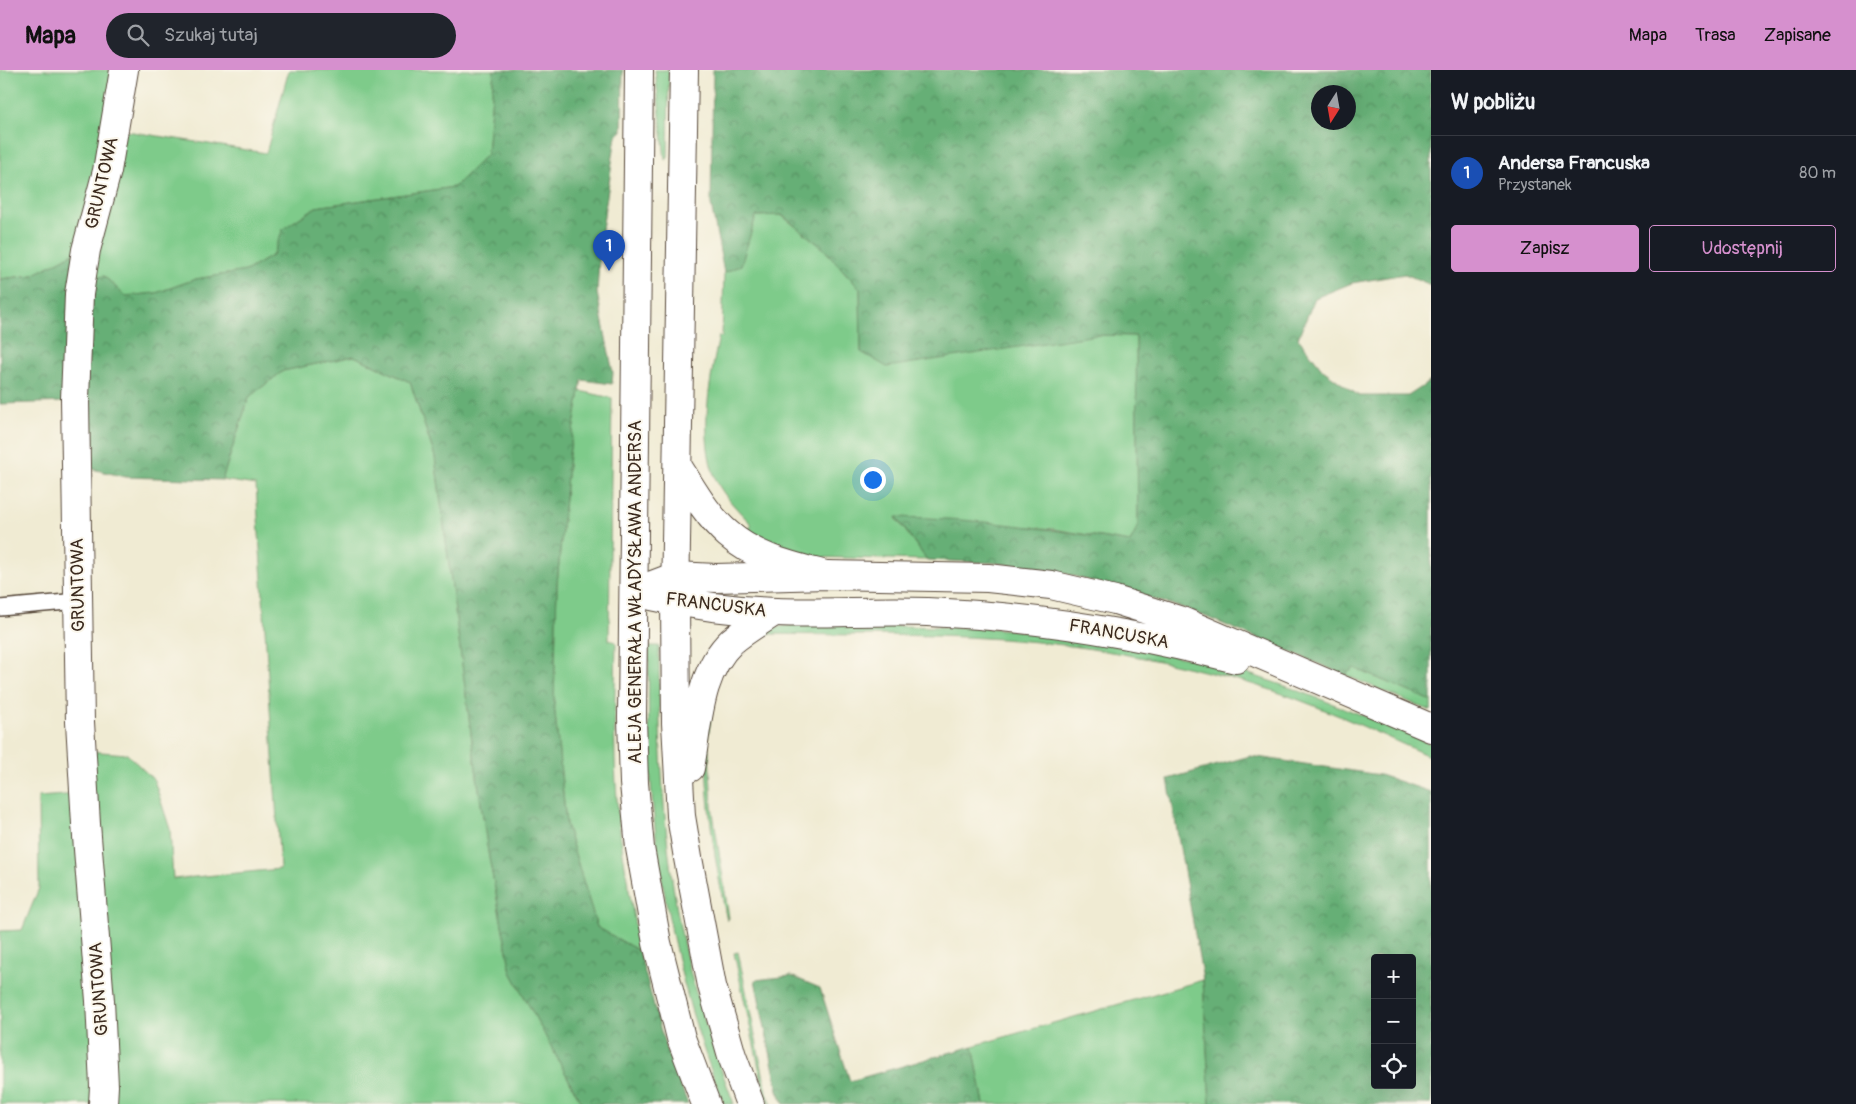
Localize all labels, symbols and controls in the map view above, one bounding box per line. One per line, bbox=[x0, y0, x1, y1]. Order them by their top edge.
search box bbox=[106, 13, 456, 58]
text: Mapa bbox=[25, 21, 76, 50]
icon: search bbox=[124, 21, 152, 49]
text: Szukaj tutaj bbox=[164, 23, 258, 47]
text: Mapa bbox=[1629, 24, 1667, 47]
text: Trasa bbox=[1695, 24, 1736, 47]
text: Zapisane bbox=[1764, 24, 1831, 47]
north arrow bbox=[1311, 85, 1356, 130]
text: W pobliżu bbox=[1451, 89, 1535, 116]
street label: GRUNTOWA bbox=[80, 134, 124, 231]
text: Andersa Francuska bbox=[1498, 151, 1650, 175]
text: 1 bbox=[1464, 163, 1470, 183]
text: 80 m bbox=[1799, 163, 1836, 183]
text: Przystanek bbox=[1498, 175, 1572, 195]
button: Zapisz bbox=[1451, 225, 1639, 272]
button: Udostępnij bbox=[1649, 225, 1836, 272]
pin: 1 bbox=[593, 230, 625, 271]
street label: ALEJA GENERAŁA WŁADYSŁAWA ANDERSA bbox=[624, 420, 647, 764]
your location bbox=[860, 467, 886, 493]
street label: GRUNTOWA bbox=[66, 538, 90, 632]
street label: FRANCUSKA bbox=[664, 587, 768, 623]
street label: FRANCUSKA bbox=[1067, 614, 1171, 654]
street label: GRUNTOWA bbox=[84, 941, 114, 1037]
map controls bbox=[1371, 954, 1416, 1089]
button: + bbox=[1371, 954, 1416, 999]
button: − bbox=[1371, 999, 1416, 1044]
button: locate bbox=[1371, 1044, 1416, 1089]

